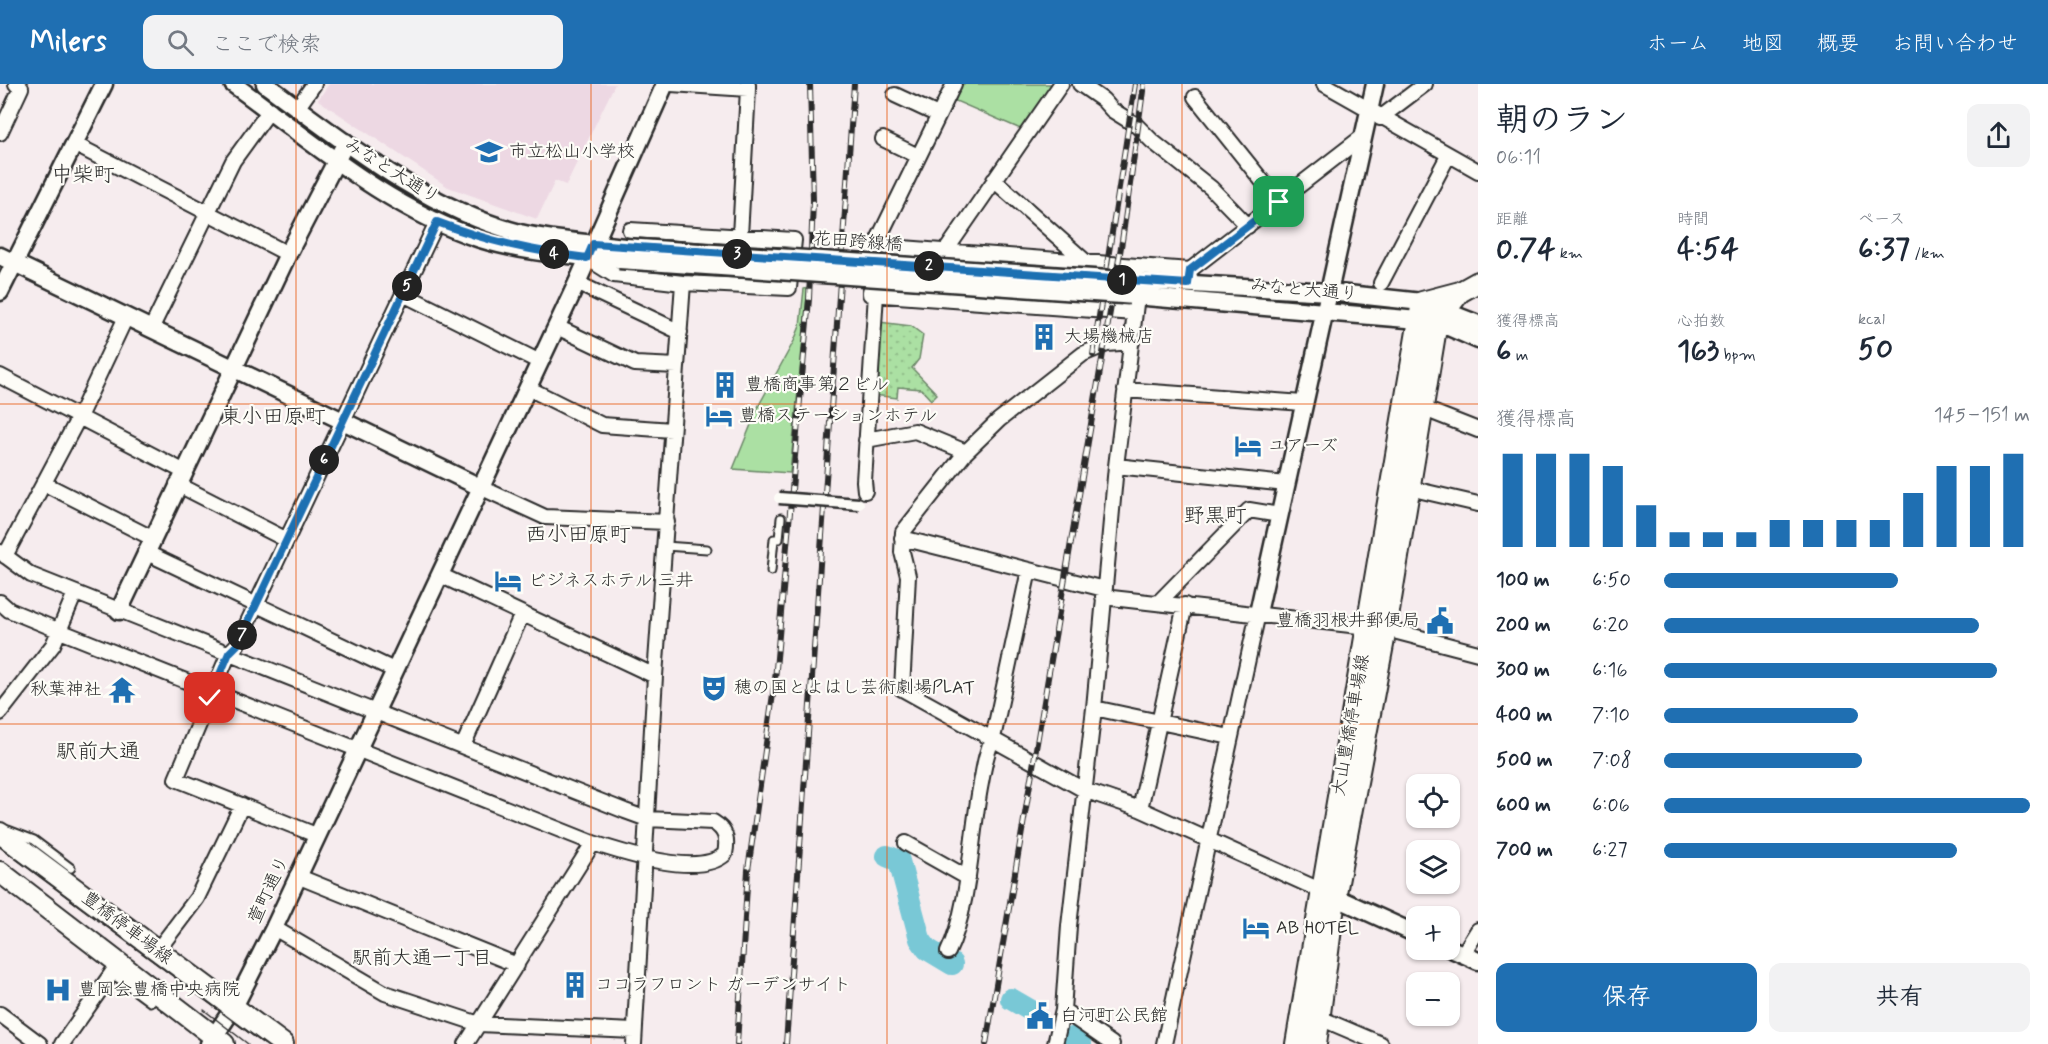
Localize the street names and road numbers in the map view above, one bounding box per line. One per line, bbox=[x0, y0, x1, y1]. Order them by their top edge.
street label: みなと大通り bbox=[340, 132, 444, 210]
street label: 花田跨線橋 bbox=[812, 227, 904, 257]
street label: みなと大通り bbox=[1249, 273, 1359, 307]
street label: 大山豊橋停車場線 bbox=[1327, 652, 1375, 798]
street label: 萱町通り bbox=[243, 852, 295, 928]
street label: 豊橋停車場線 bbox=[77, 886, 177, 970]

